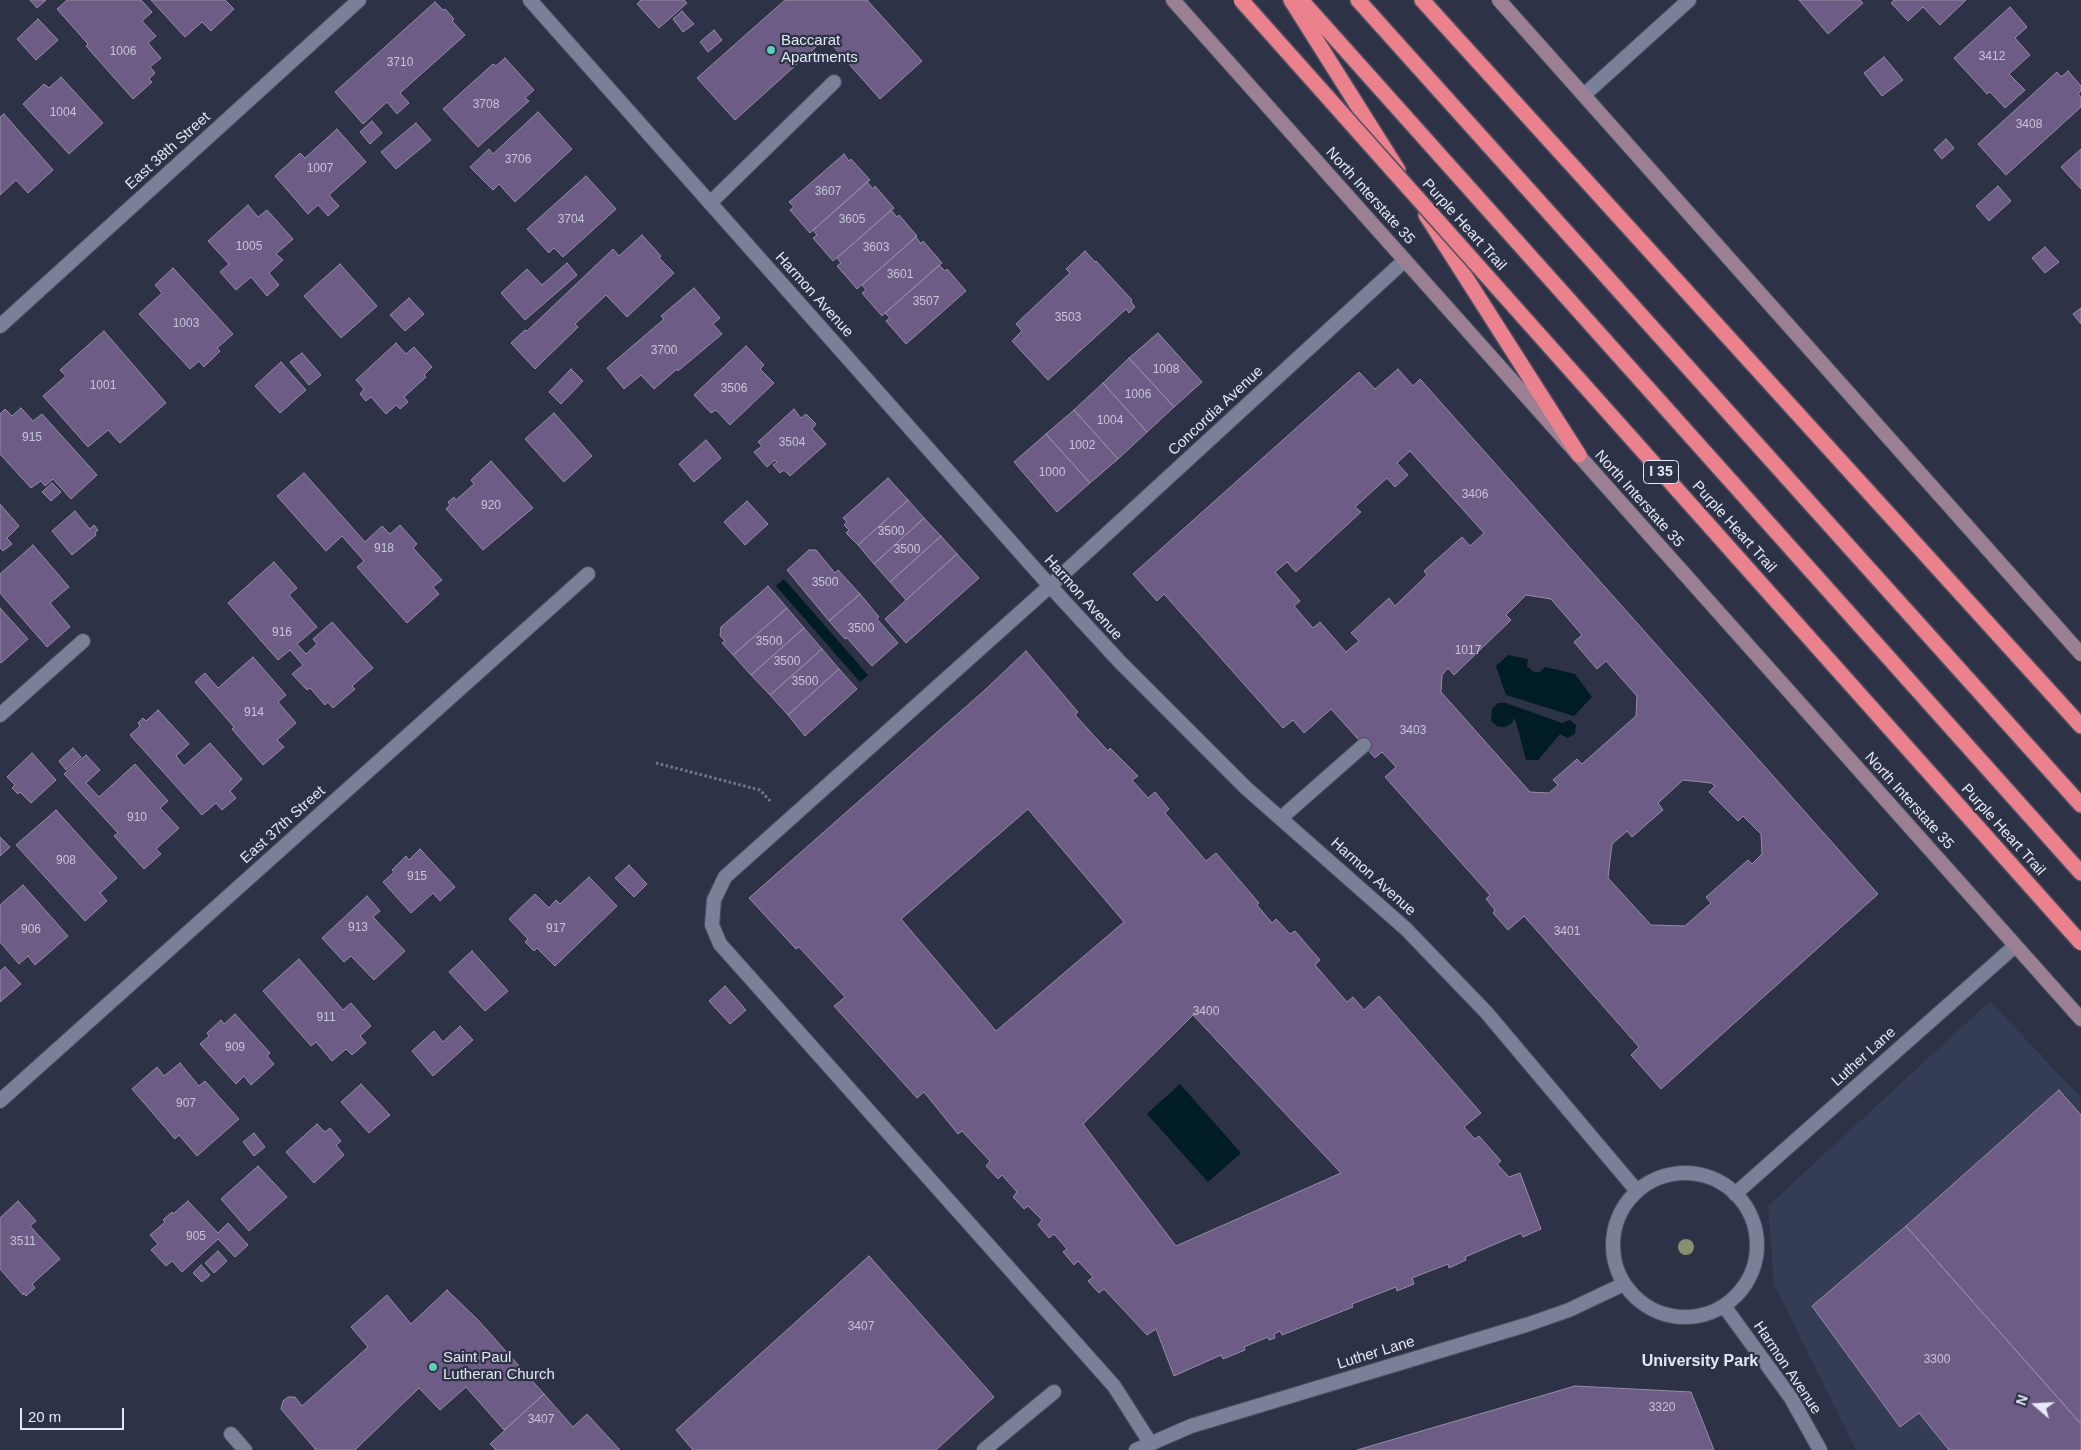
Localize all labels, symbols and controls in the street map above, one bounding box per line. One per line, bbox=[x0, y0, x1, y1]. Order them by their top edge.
place label: Baccarat Apartments bbox=[781, 32, 858, 67]
marker: Baccarat Apartments bbox=[765, 44, 777, 56]
house number: 1006 bbox=[110, 45, 136, 59]
house number: 3412 bbox=[1979, 50, 2005, 64]
house number: 3710 bbox=[387, 56, 413, 70]
house number: 3708 bbox=[473, 98, 499, 112]
house number: 1004 bbox=[50, 106, 76, 120]
street label: East 38th Street bbox=[122, 108, 214, 194]
house number: 3408 bbox=[2016, 118, 2042, 132]
street label: North Interstate 35 bbox=[1322, 144, 1418, 248]
house number: 3706 bbox=[505, 153, 531, 167]
house number: 1007 bbox=[307, 162, 333, 176]
street label: Purple Heart Trail bbox=[1418, 176, 1510, 274]
house number: 3607 bbox=[815, 185, 841, 199]
house number: 3704 bbox=[558, 213, 584, 227]
house number: 3605 bbox=[839, 213, 865, 227]
house number: 1005 bbox=[236, 240, 262, 254]
house number: 3603 bbox=[863, 241, 889, 255]
street label: Harmon Avenue bbox=[771, 249, 857, 341]
house number: 3601 bbox=[887, 268, 913, 282]
house number: 3507 bbox=[913, 295, 939, 309]
house number: 3503 bbox=[1055, 311, 1081, 325]
house number: 1003 bbox=[173, 317, 199, 331]
house number: 3700 bbox=[651, 344, 677, 358]
street label: Concordia Avenue bbox=[1165, 362, 1267, 460]
house number: 1008 bbox=[1153, 363, 1179, 377]
house number: 1001 bbox=[90, 379, 116, 393]
house number: 3506 bbox=[721, 382, 747, 396]
house number: 1006 bbox=[1125, 388, 1151, 402]
house number: 1004 bbox=[1097, 414, 1123, 428]
house number: 915 bbox=[22, 431, 42, 445]
house number: 3504 bbox=[779, 436, 805, 450]
house number: 1002 bbox=[1069, 439, 1095, 453]
street label: North Interstate 35 bbox=[1591, 447, 1687, 551]
road number: I 35 bbox=[1644, 461, 1678, 484]
house number: 1000 bbox=[1039, 466, 1065, 480]
street label: Purple Heart Trail bbox=[1688, 478, 1780, 576]
house number: 3406 bbox=[1462, 488, 1488, 502]
house number: 920 bbox=[481, 499, 501, 513]
house number: 3500 bbox=[878, 525, 904, 539]
house number: 918 bbox=[374, 542, 394, 556]
house number: 3500 bbox=[894, 543, 920, 557]
street label: Harmon Avenue bbox=[1040, 552, 1126, 644]
house number: 3500 bbox=[812, 576, 838, 590]
house number: 3500 bbox=[848, 622, 874, 636]
house number: 916 bbox=[272, 626, 292, 640]
house number: 3500 bbox=[756, 635, 782, 649]
house number: 1017 bbox=[1455, 644, 1481, 658]
house number: 3500 bbox=[774, 655, 800, 669]
house number: 3500 bbox=[792, 675, 818, 689]
house number: 914 bbox=[244, 706, 264, 720]
house number: 3403 bbox=[1400, 724, 1426, 738]
street label: North Interstate 35 bbox=[1861, 749, 1957, 853]
street label: Purple Heart Trail bbox=[1957, 781, 2049, 879]
street label: East 37th Street bbox=[237, 782, 329, 868]
house number: 910 bbox=[127, 811, 147, 825]
street label: Harmon Avenue bbox=[1327, 834, 1419, 920]
house number: 908 bbox=[56, 854, 76, 868]
house number: 915 bbox=[407, 870, 427, 884]
house number: 913 bbox=[348, 921, 368, 935]
house number: 917 bbox=[546, 922, 566, 936]
house number: 906 bbox=[21, 923, 41, 937]
house number: 3401 bbox=[1554, 925, 1580, 939]
house number: 3400 bbox=[1193, 1005, 1219, 1019]
house number: 911 bbox=[316, 1011, 336, 1025]
street label: Luther Lane bbox=[1828, 1024, 1900, 1090]
house number: 909 bbox=[225, 1041, 245, 1055]
house number: 907 bbox=[176, 1097, 196, 1111]
house number: 905 bbox=[186, 1230, 206, 1244]
house number: 3511 bbox=[10, 1235, 36, 1249]
street label: Harmon Avenue bbox=[1749, 1318, 1825, 1418]
house number: 3407 bbox=[848, 1320, 874, 1334]
street label: Luther Lane bbox=[1335, 1333, 1417, 1373]
place label: Saint Paul Lutheran Church bbox=[443, 1349, 555, 1384]
district label: University Park bbox=[1642, 1352, 1758, 1372]
house number: 3300 bbox=[1924, 1353, 1950, 1367]
marker: Saint Paul Lutheran Church bbox=[427, 1361, 439, 1373]
north arrow bbox=[2011, 1380, 2061, 1430]
text: N bbox=[2013, 1393, 2031, 1408]
scale bar bbox=[22, 1398, 126, 1430]
house number: 3320 bbox=[1649, 1401, 1675, 1415]
text: 20 m bbox=[28, 1408, 61, 1425]
house number: 3407 bbox=[528, 1413, 554, 1427]

